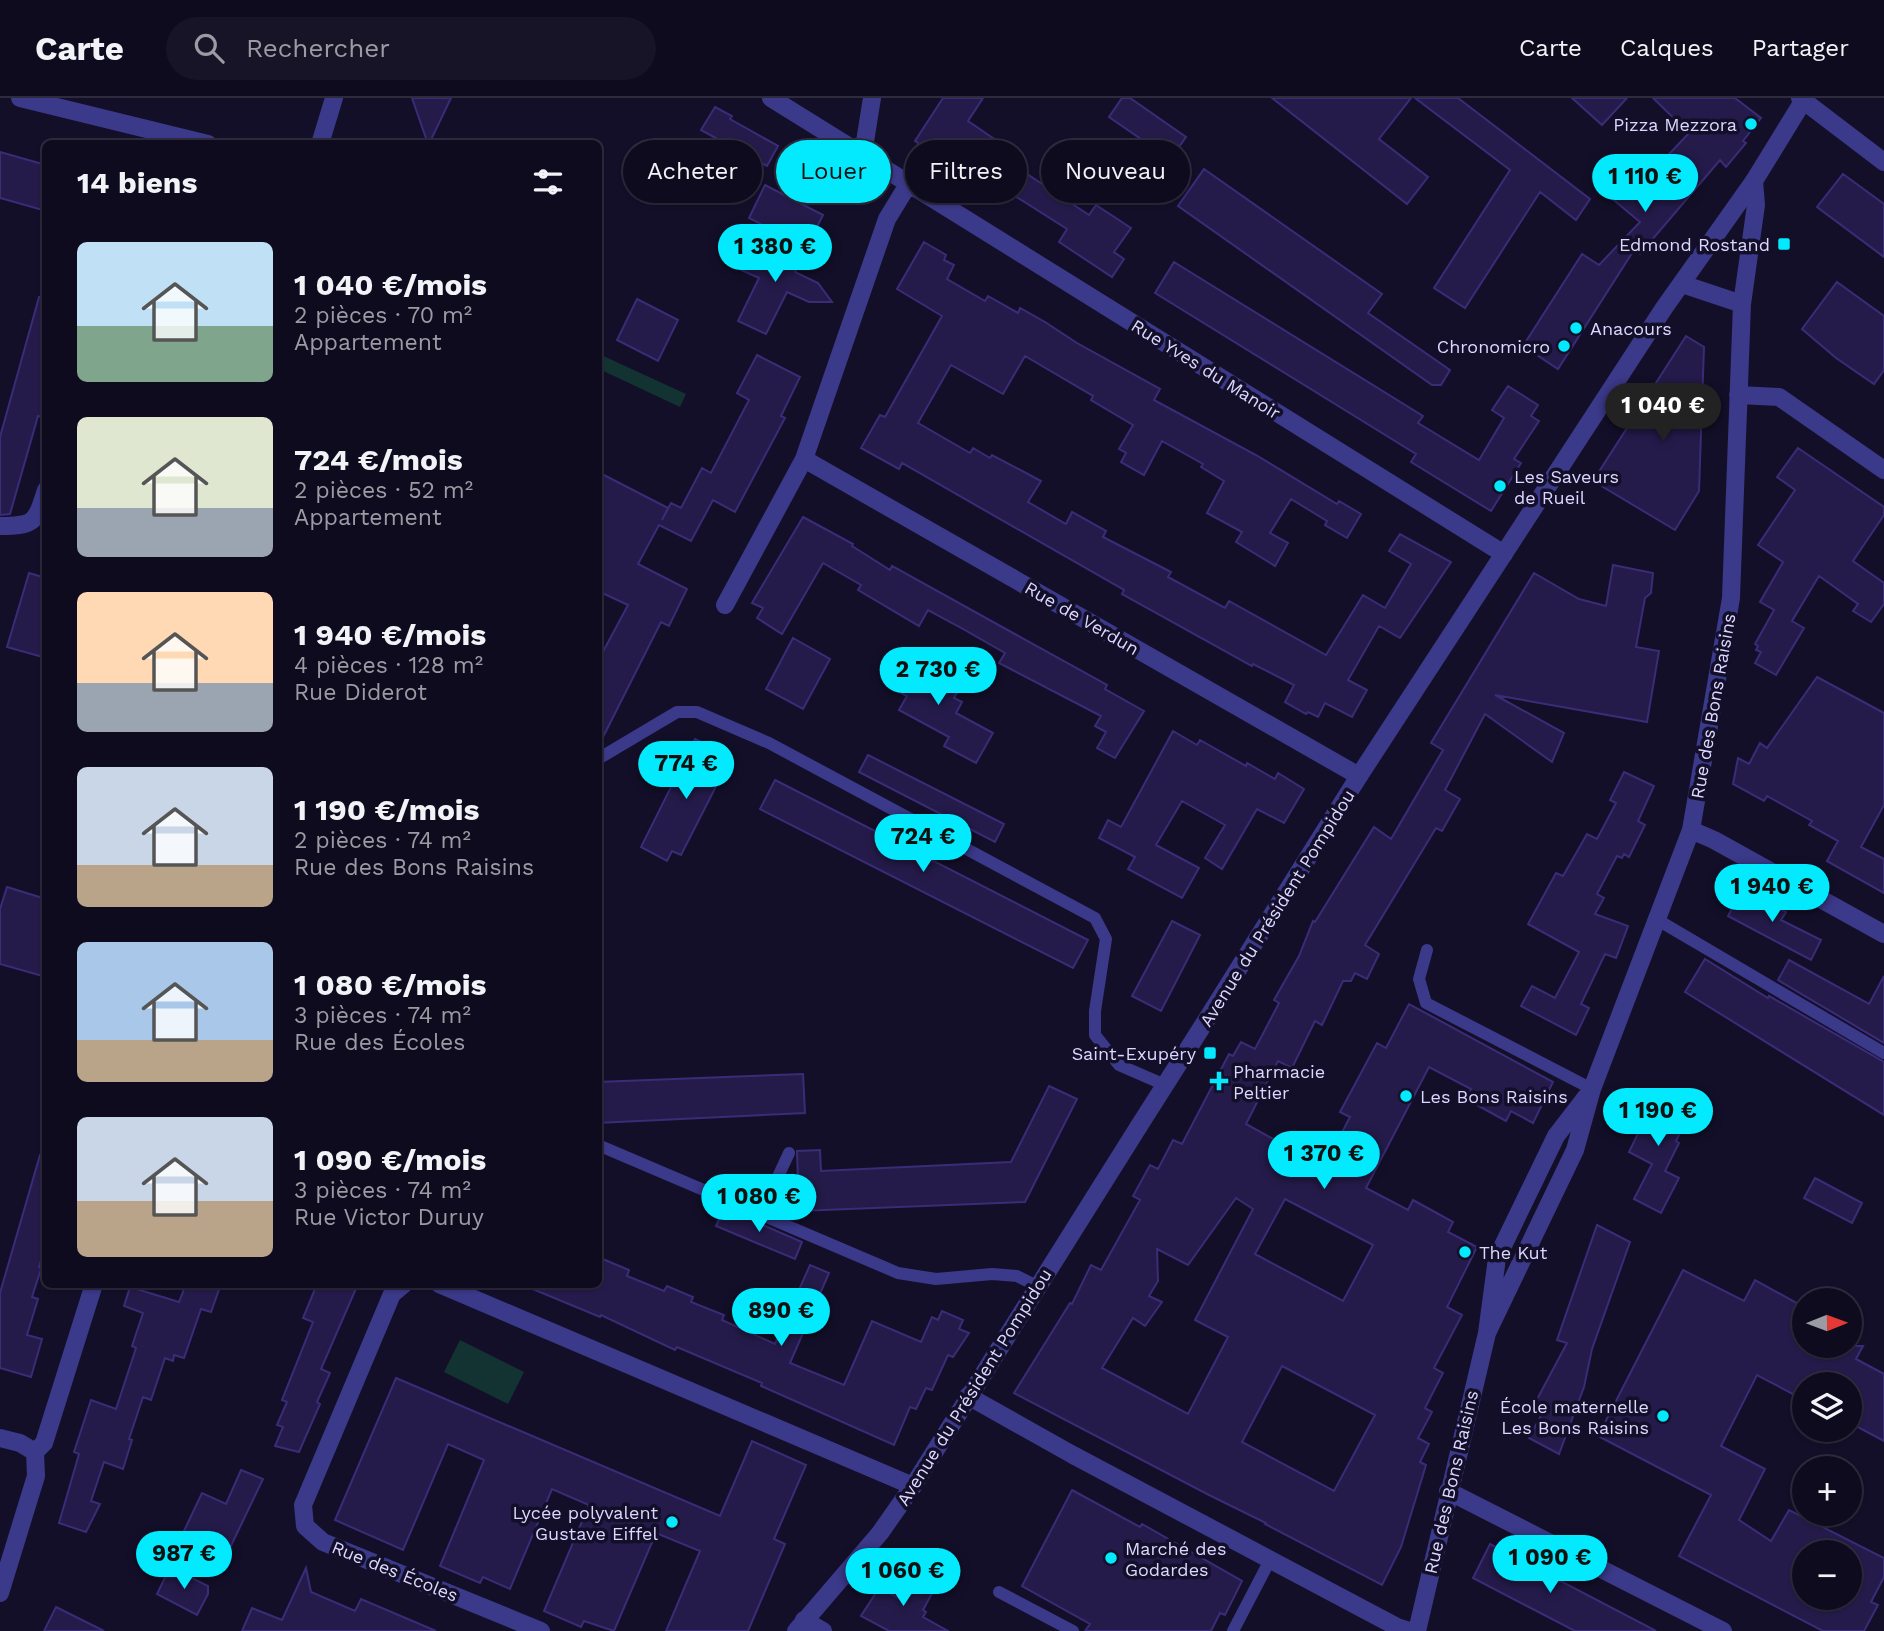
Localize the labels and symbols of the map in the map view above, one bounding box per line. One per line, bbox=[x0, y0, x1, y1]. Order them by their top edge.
place label: Pizza Mezzora bbox=[1613, 114, 1737, 135]
marker: Pizza Mezzora bbox=[1743, 116, 1759, 132]
pin: 1 110 € bbox=[1580, 155, 1710, 214]
pin: 1 380 € bbox=[710, 225, 840, 284]
place label: Edmond Rostand bbox=[1619, 234, 1770, 255]
marker: Edmond Rostand bbox=[1776, 236, 1792, 252]
street label: Rue Yves du Manoir bbox=[1128, 315, 1284, 423]
place label: Anacours bbox=[1590, 318, 1672, 339]
marker: Anacours bbox=[1568, 320, 1584, 336]
place label: Chronomicro bbox=[1437, 336, 1550, 357]
marker: Chronomicro bbox=[1556, 338, 1572, 354]
pin: 1 040 € bbox=[1598, 384, 1728, 443]
place label: Les Saveurs de Rueil bbox=[1514, 466, 1619, 508]
marker: Les Saveurs de Rueil bbox=[1492, 478, 1508, 494]
street label: Rue de Verdun bbox=[1021, 577, 1143, 659]
street label: Rue des Bons Raisins bbox=[1686, 612, 1740, 800]
pin: 2 730 € bbox=[873, 648, 1003, 707]
pin: 774 € bbox=[637, 742, 735, 801]
street label: Avenue du Président Pompidou bbox=[1195, 786, 1359, 1030]
pin: 724 € bbox=[874, 814, 972, 874]
pin: 1 940 € bbox=[1707, 864, 1837, 924]
place label: Saint-Exupéry bbox=[1072, 1043, 1197, 1064]
marker: Saint-Exupéry bbox=[1202, 1045, 1218, 1061]
place label: Pharmacie Peltier bbox=[1233, 1061, 1325, 1103]
marker: Pharmacie Peltier bbox=[1211, 1073, 1227, 1089]
place label: Les Bons Raisins bbox=[1420, 1086, 1568, 1107]
marker: Les Bons Raisins bbox=[1398, 1088, 1414, 1104]
pin: 1 190 € bbox=[1593, 1088, 1723, 1148]
pin: 1 370 € bbox=[1259, 1132, 1389, 1191]
pin: 1 080 € bbox=[694, 1174, 824, 1234]
place label: The Kut bbox=[1479, 1242, 1548, 1263]
marker: The Kut bbox=[1457, 1244, 1473, 1260]
street label: Avenue du Président Pompidou bbox=[892, 1265, 1056, 1509]
pin: 890 € bbox=[732, 1288, 830, 1348]
north arrow bbox=[1792, 1288, 1862, 1358]
street label: Rue des Bons Raisins bbox=[1420, 1388, 1482, 1576]
place label: École maternelle Les Bons Raisins bbox=[1500, 1396, 1649, 1438]
marker: École maternelle Les Bons Raisins bbox=[1655, 1408, 1671, 1424]
place label: Lycée polyvalent Gustave Eiffel bbox=[512, 1502, 658, 1544]
marker: Lycée polyvalent Gustave Eiffel bbox=[664, 1514, 680, 1530]
pin: 987 € bbox=[135, 1532, 233, 1591]
street label: Rue des Écoles bbox=[329, 1536, 461, 1606]
pin: 1 090 € bbox=[1485, 1536, 1615, 1595]
place label: Marché des Godardes bbox=[1125, 1538, 1226, 1580]
pin: 1 060 € bbox=[838, 1548, 968, 1608]
marker: Marché des Godardes bbox=[1103, 1550, 1119, 1566]

